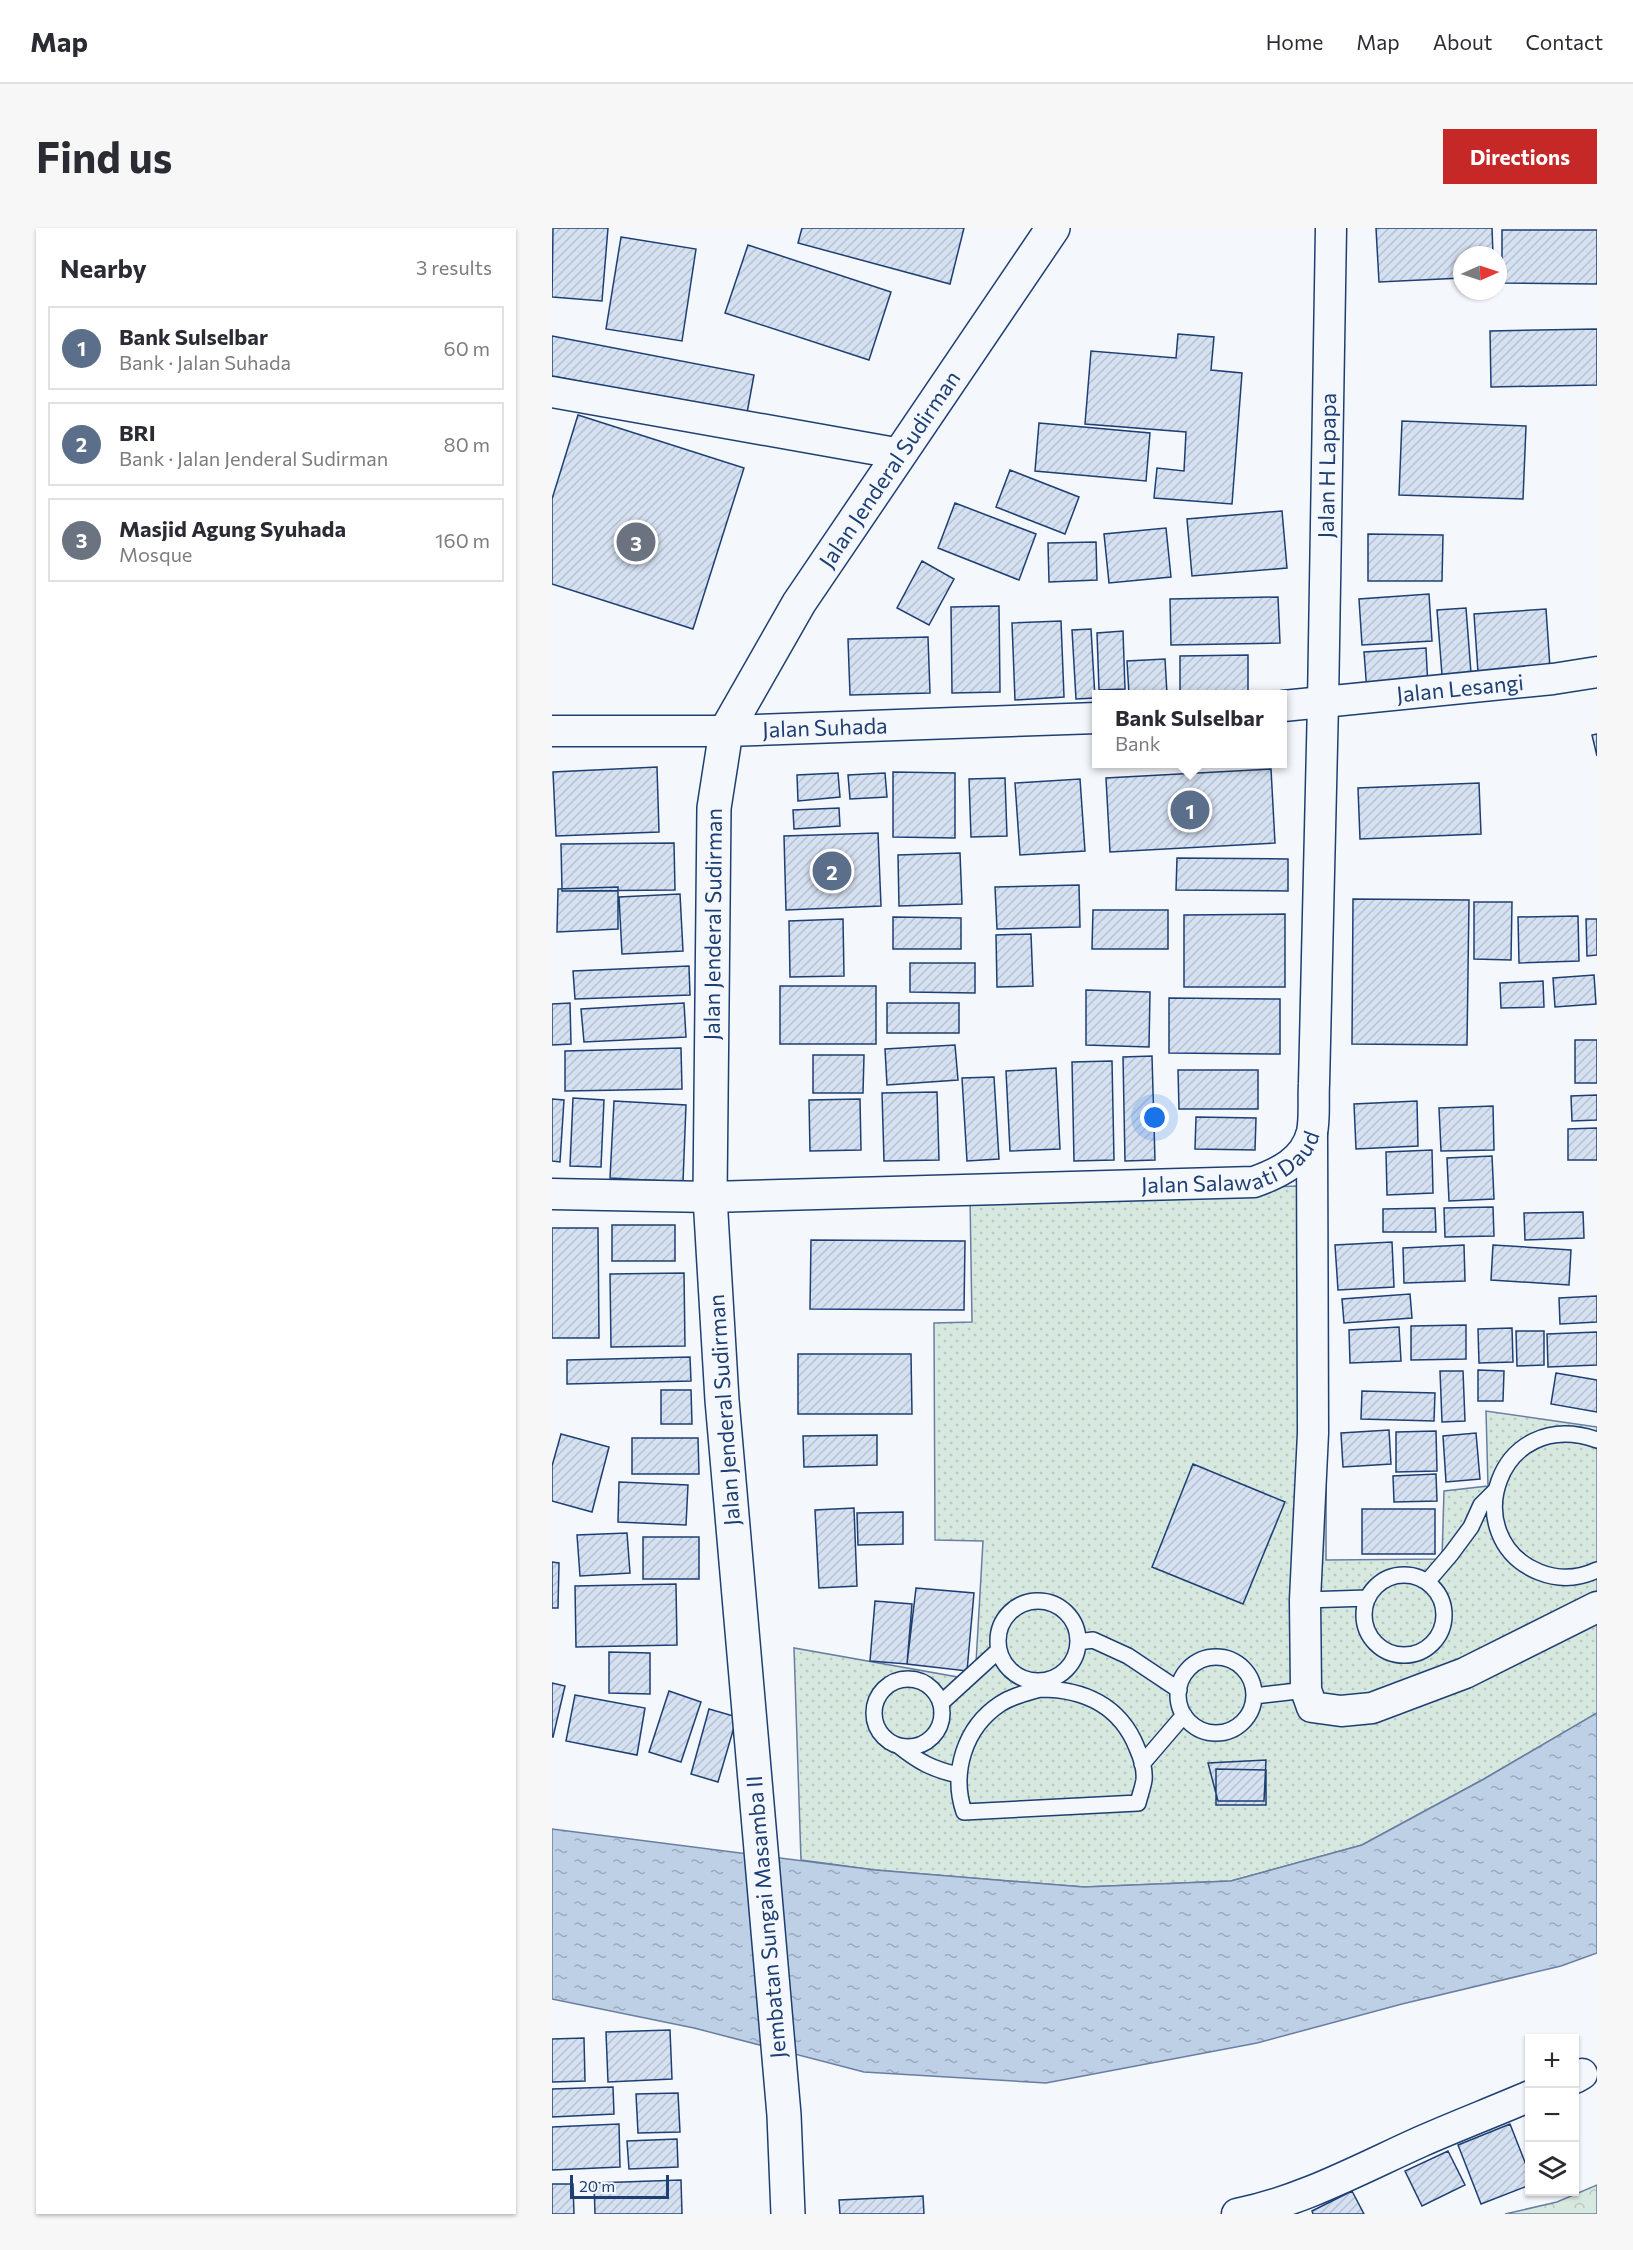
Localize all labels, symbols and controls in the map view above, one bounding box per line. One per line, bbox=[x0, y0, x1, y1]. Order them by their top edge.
text: Map bbox=[30, 24, 88, 58]
text: Home bbox=[1266, 29, 1323, 54]
text: Map bbox=[1356, 29, 1400, 54]
text: About bbox=[1433, 29, 1492, 54]
text: Contact bbox=[1525, 29, 1603, 54]
button: Directions bbox=[1443, 129, 1597, 184]
text: Find us bbox=[36, 130, 172, 182]
north arrow bbox=[1453, 246, 1507, 300]
text: Nearby bbox=[60, 252, 147, 283]
text: 3 results bbox=[416, 255, 492, 279]
text: Bank Sulselbar bbox=[119, 323, 268, 350]
text: 1 bbox=[77, 336, 86, 360]
text: 60 m bbox=[444, 336, 490, 360]
text: Bank · Jalan Suhada bbox=[119, 350, 291, 374]
street label: Jalan Jenderal Sudirman bbox=[813, 365, 966, 573]
street label: Jalan H Lapapa bbox=[1312, 392, 1341, 539]
text: BRI bbox=[119, 419, 156, 446]
text: 2 bbox=[76, 432, 87, 456]
text: 80 m bbox=[444, 432, 490, 456]
text: Bank · Jalan Jenderal Sudirman bbox=[119, 446, 388, 470]
text: Masjid Agung Syuhada bbox=[119, 515, 346, 542]
pin: 3 bbox=[616, 520, 656, 564]
text: 3 bbox=[76, 528, 87, 552]
text: 160 m bbox=[435, 528, 490, 552]
text: Mosque bbox=[119, 542, 192, 566]
street label: Jalan Lesangi bbox=[1395, 668, 1525, 708]
popup bbox=[1092, 690, 1287, 768]
text: Bank Sulselbar bbox=[1115, 704, 1264, 731]
street label: Jalan Suhada bbox=[762, 711, 888, 743]
text: Bank bbox=[1115, 731, 1161, 755]
pin: 1 bbox=[1170, 788, 1210, 832]
street label: Jalan Jenderal Sudirman bbox=[698, 808, 727, 1040]
pin: 2 bbox=[812, 848, 852, 894]
your location bbox=[1140, 1103, 1169, 1132]
street label: Jalan Salawati Daud bbox=[1141, 1127, 1325, 1198]
street label: Jalan Jenderal Sudirman bbox=[702, 1293, 745, 1527]
street label: Jembatan Sungai Masamba II bbox=[740, 1774, 791, 2060]
map controls bbox=[1525, 2034, 1579, 2196]
button: + bbox=[1525, 2034, 1579, 2088]
button: − bbox=[1525, 2088, 1579, 2142]
button: layers bbox=[1525, 2142, 1579, 2196]
scale bar bbox=[570, 2172, 669, 2200]
text: 20 m bbox=[579, 2176, 615, 2195]

